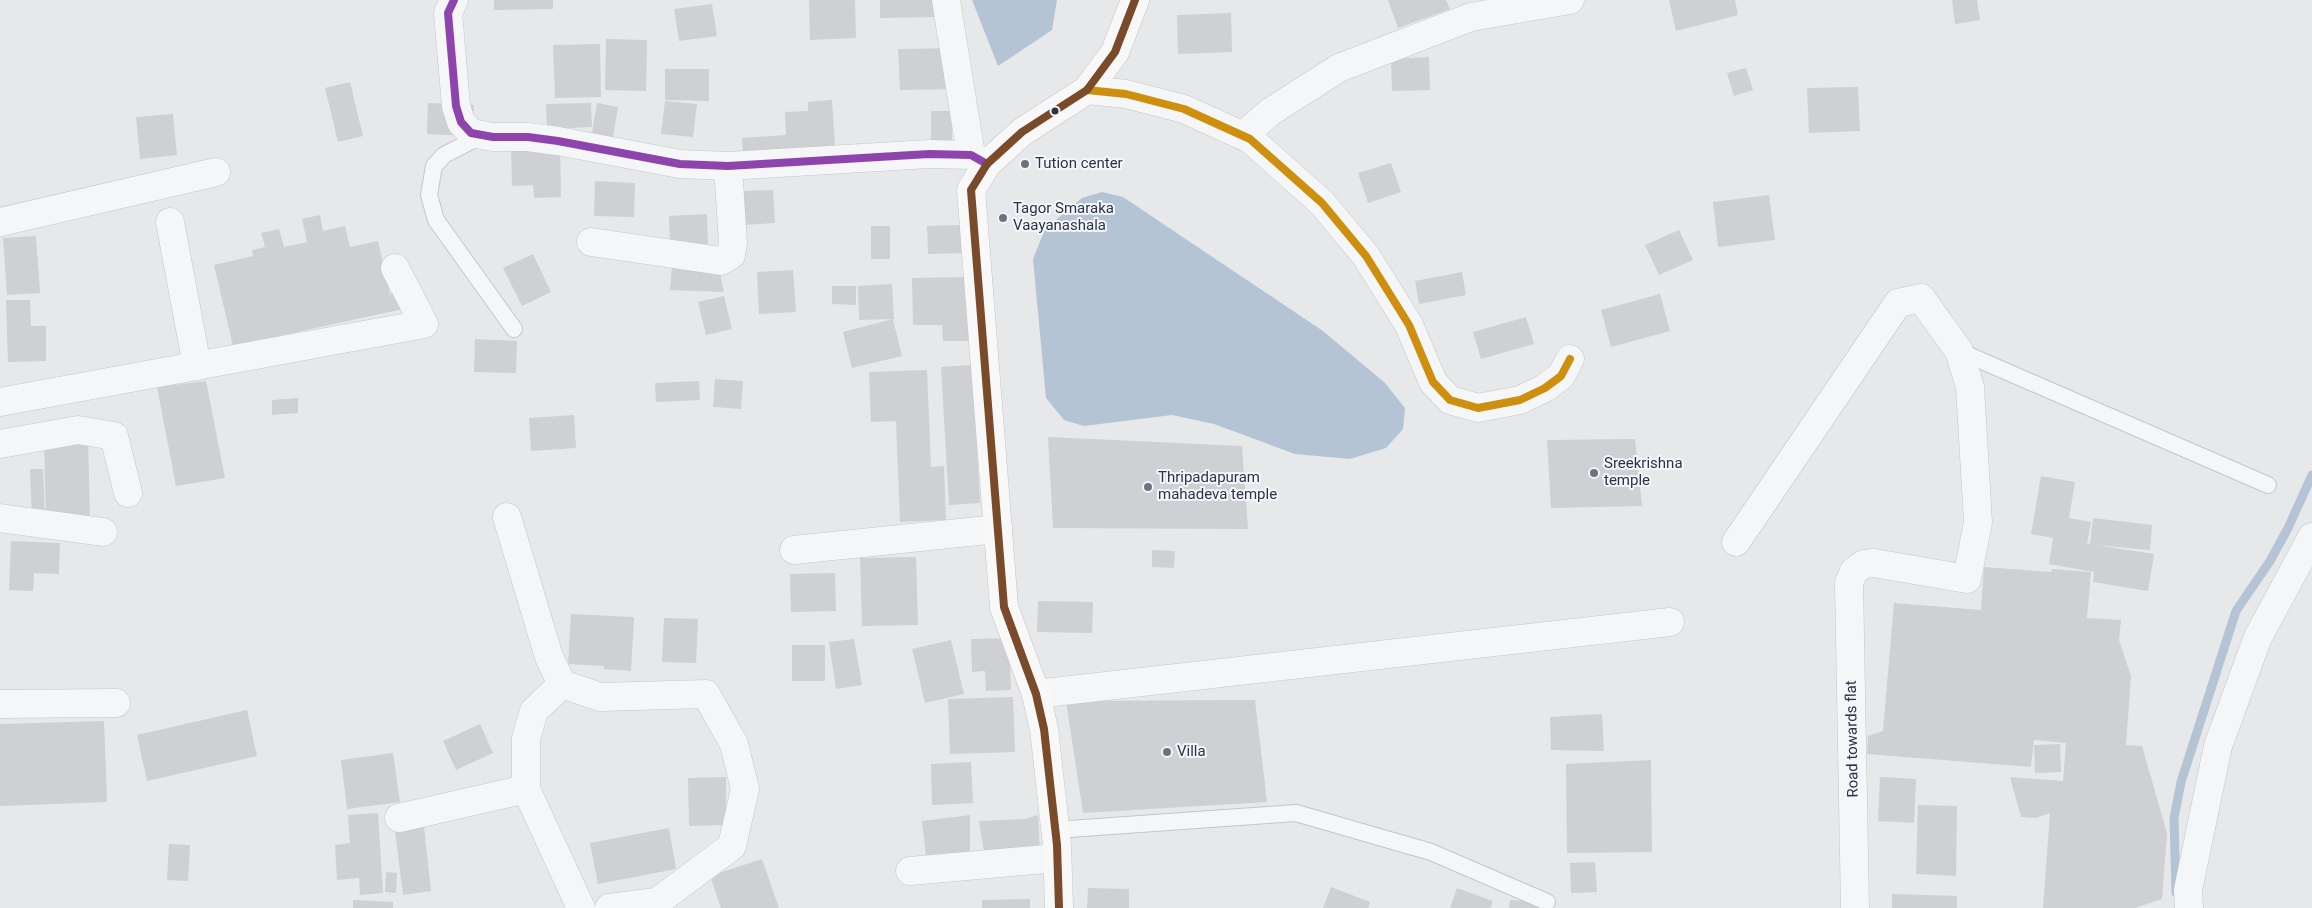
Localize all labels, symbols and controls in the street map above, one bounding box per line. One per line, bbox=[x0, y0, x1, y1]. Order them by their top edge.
unlabelled marker bbox=[1050, 106, 1060, 116]
place label: Tution center bbox=[1035, 155, 1123, 173]
marker: Tution center bbox=[1019, 158, 1031, 170]
place label: Tagor Smaraka Vaayanashala bbox=[1013, 200, 1114, 235]
marker: Tagor Smaraka Vaayanashala bbox=[997, 212, 1009, 224]
place label: Sreekrishna temple bbox=[1604, 455, 1683, 490]
marker: Sreekrishna temple bbox=[1588, 467, 1600, 479]
place label: Thripadapuram mahadeva temple bbox=[1158, 469, 1277, 504]
marker: Thripadapuram mahadeva temple bbox=[1142, 481, 1154, 493]
street label: Road towards flat bbox=[1843, 680, 1863, 798]
place label: Villa bbox=[1177, 743, 1206, 761]
marker: Villa bbox=[1161, 746, 1173, 758]

